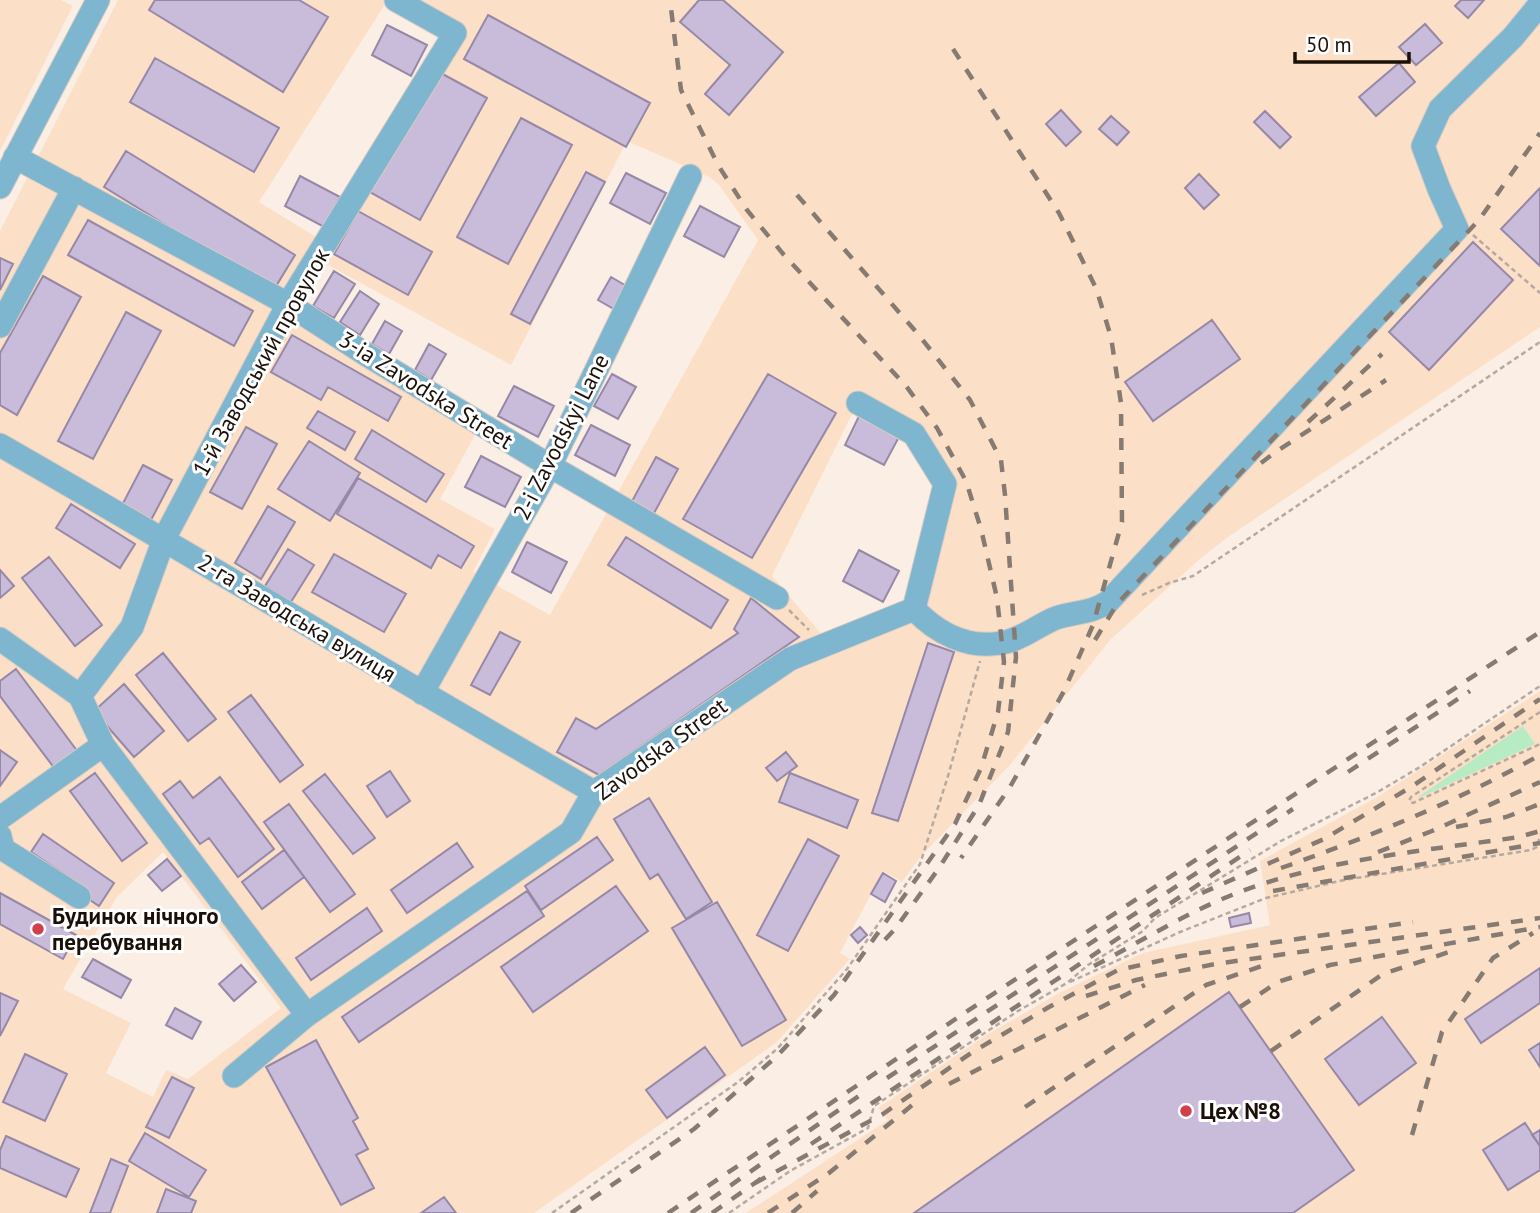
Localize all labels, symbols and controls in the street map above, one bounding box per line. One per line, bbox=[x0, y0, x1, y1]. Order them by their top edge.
scale bar bbox=[1295, 21, 1409, 65]
text: 50 m bbox=[1306, 31, 1352, 58]
street label: 1-й Заводський провулок bbox=[186, 243, 335, 481]
street label: 3-ia Zavodska Street bbox=[334, 324, 519, 455]
street label: 2-i Zavodskyi Lane bbox=[506, 349, 615, 525]
street label: 2-га Заводська вулиця bbox=[193, 547, 402, 688]
street label: Zavodska Street bbox=[589, 691, 732, 806]
place label: Будинок нічного перебування bbox=[52, 901, 219, 956]
marker: Будинок нічного перебування bbox=[30, 921, 46, 937]
place label: Цех №8 bbox=[1200, 1096, 1281, 1125]
marker: Цех №8 bbox=[1178, 1103, 1194, 1119]

